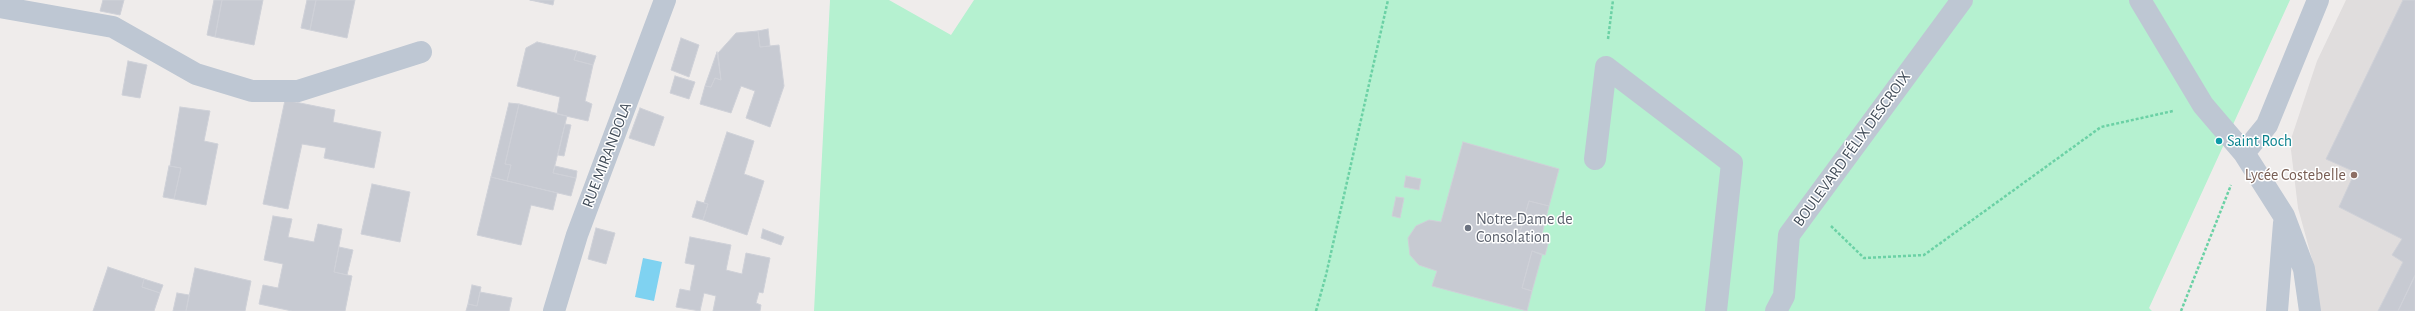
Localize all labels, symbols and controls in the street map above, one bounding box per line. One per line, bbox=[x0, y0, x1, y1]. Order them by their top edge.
street label: BOULEVARD FÉLIX DESCROIX bbox=[1789, 68, 1915, 230]
street label: RUE MIRANDOLA bbox=[578, 100, 636, 210]
place label: Saint Roch bbox=[2227, 131, 2292, 151]
marker: Saint Roch bbox=[2214, 136, 2224, 146]
place label: Lycée Costebelle bbox=[2245, 165, 2346, 185]
marker: Lycée Costebelle bbox=[2349, 170, 2359, 180]
place label: Notre-Dame de Consolation bbox=[1476, 209, 1573, 247]
marker: Notre-Dame de Consolation bbox=[1463, 223, 1473, 233]

